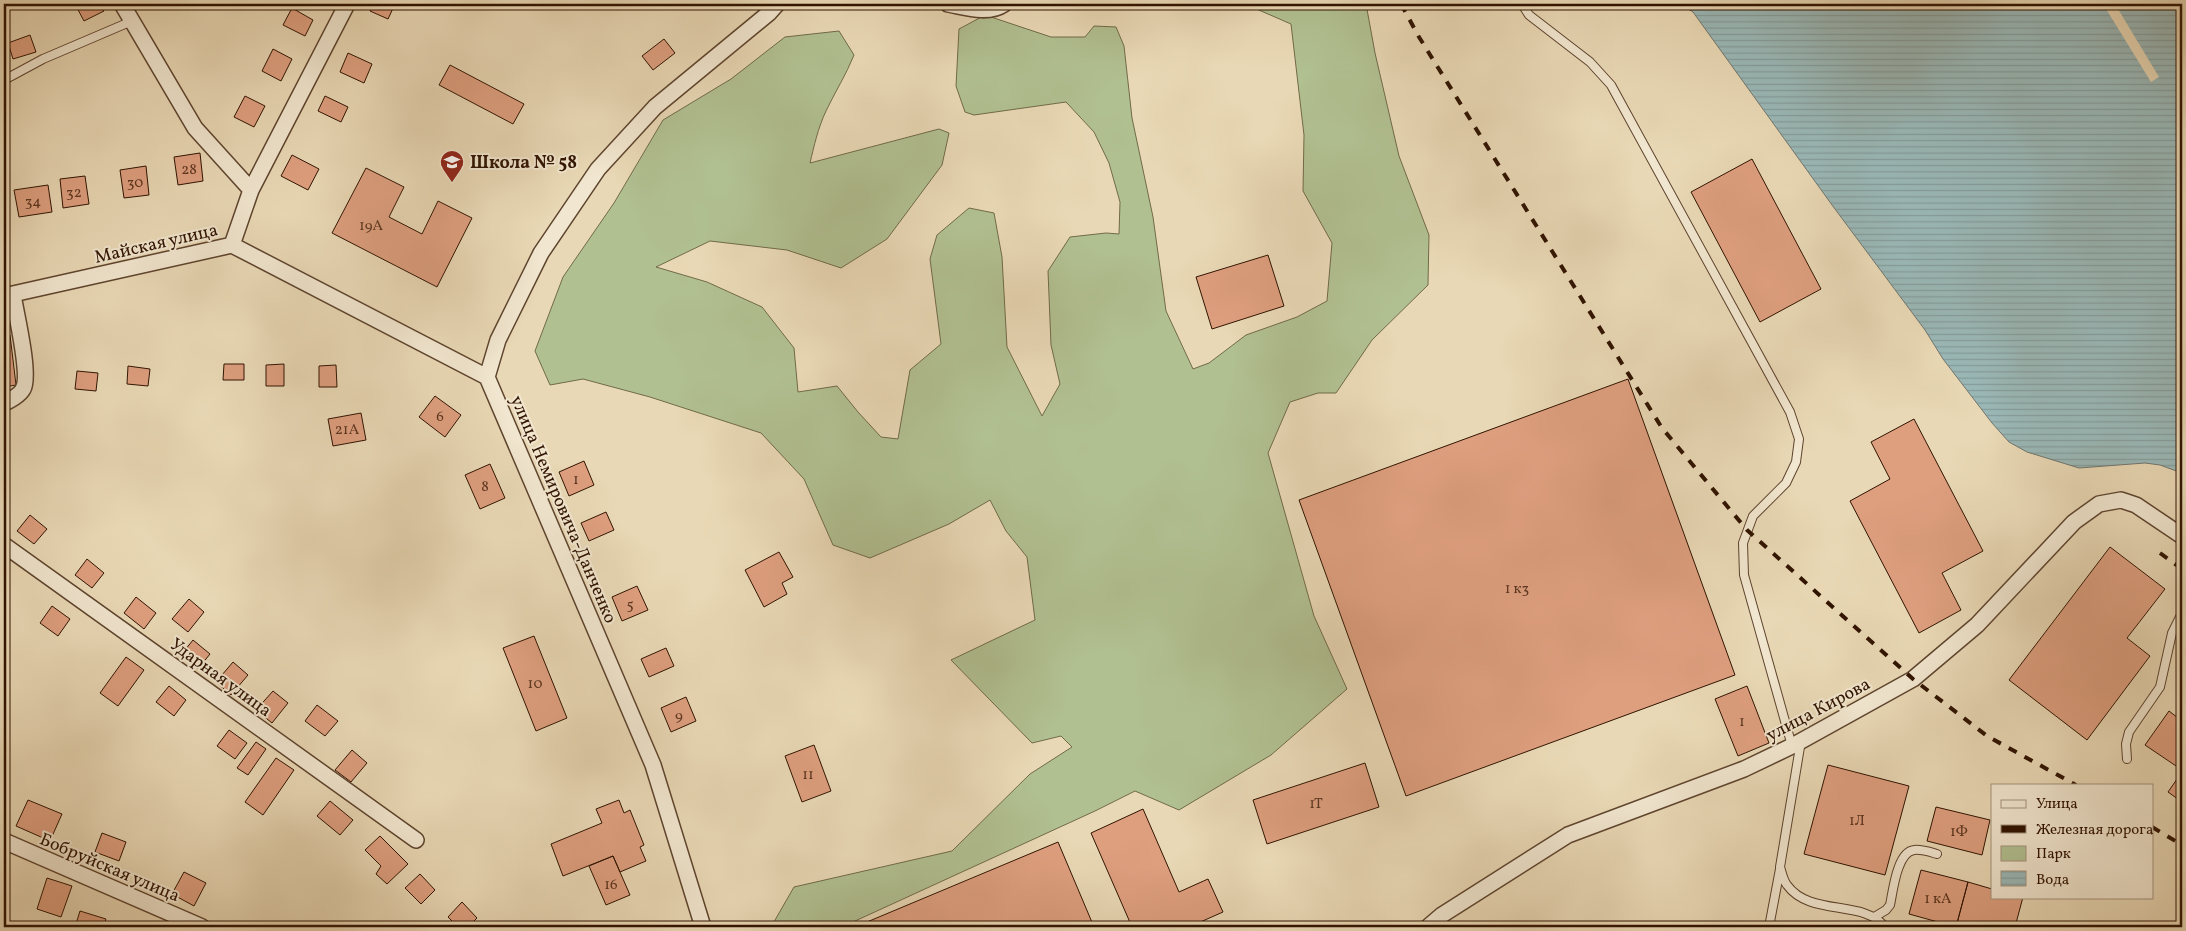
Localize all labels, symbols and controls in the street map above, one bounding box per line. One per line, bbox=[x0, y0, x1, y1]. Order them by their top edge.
school or university icon: Школа № 58 bbox=[439, 149, 465, 183]
place label: Школа № 58 bbox=[470, 151, 577, 176]
house number: 28 bbox=[181, 160, 197, 181]
house number: 30 bbox=[127, 173, 143, 194]
house number: 32 bbox=[66, 183, 82, 204]
house number: 34 bbox=[25, 192, 41, 213]
house number: 19А bbox=[359, 216, 384, 237]
street label: Майская улица bbox=[92, 218, 220, 271]
street label: улица Немировича-Данченко bbox=[503, 392, 622, 627]
house number: 6 bbox=[436, 407, 444, 428]
house number: 21А bbox=[335, 420, 360, 441]
house number: 1 bbox=[573, 470, 579, 491]
house number: 8 bbox=[481, 477, 489, 498]
house number: 1 к3 bbox=[1505, 579, 1529, 600]
house number: 5 bbox=[626, 595, 634, 616]
street label: Ударная улица bbox=[164, 633, 276, 724]
street label: улица Кирова bbox=[1762, 672, 1875, 748]
house number: 10 bbox=[528, 674, 542, 695]
house number: 9 bbox=[675, 706, 683, 727]
house number: 1 bbox=[1739, 712, 1745, 733]
house number: 11 bbox=[802, 765, 814, 786]
legend bbox=[1991, 784, 2154, 898]
house number: 1Т bbox=[1309, 794, 1323, 815]
text: Улица bbox=[2036, 794, 2078, 815]
house number: 1Л bbox=[1849, 811, 1865, 832]
text: Железная дорога bbox=[2036, 820, 2153, 841]
house number: 1Ф bbox=[1950, 822, 1968, 843]
street label: Бобруйская улица bbox=[35, 828, 183, 909]
text: Парк bbox=[2036, 844, 2071, 865]
text: Вода bbox=[2036, 870, 2069, 891]
house number: 16 bbox=[604, 875, 618, 896]
house number: 1 кА bbox=[1924, 889, 1952, 910]

